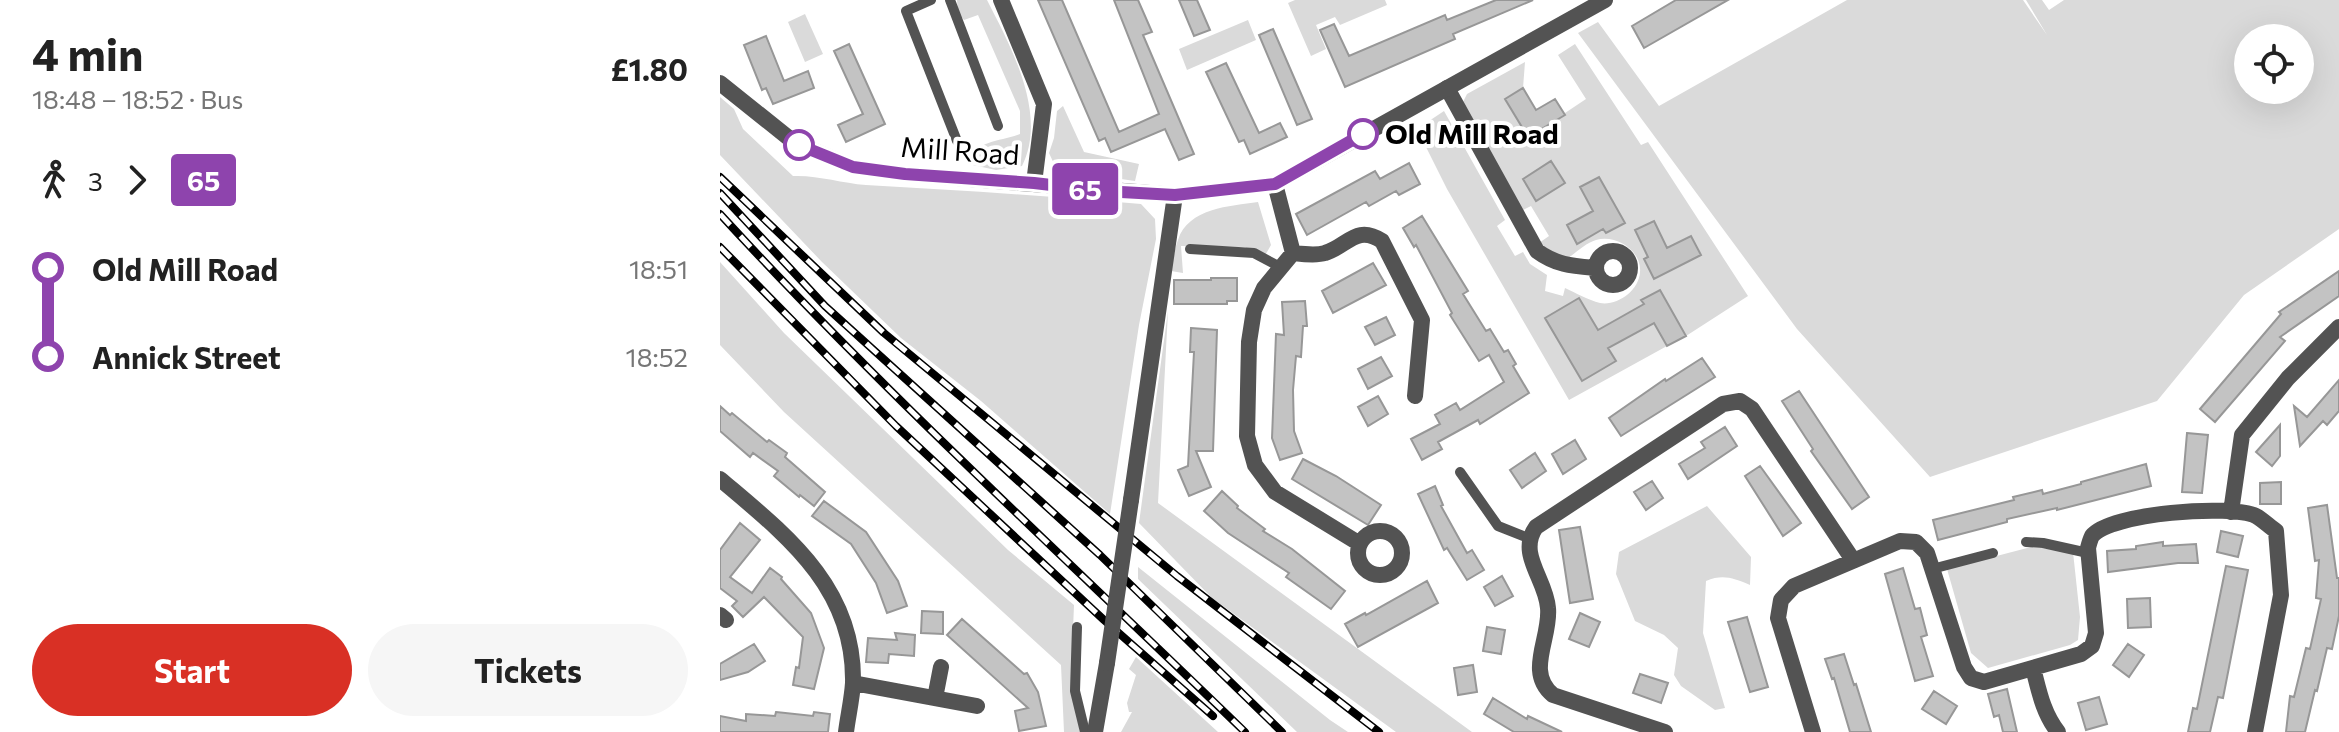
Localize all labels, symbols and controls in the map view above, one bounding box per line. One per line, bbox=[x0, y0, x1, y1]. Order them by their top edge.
map controls bbox=[2234, 24, 2314, 104]
button: locate bbox=[2234, 24, 2314, 104]
text: 4 min bbox=[32, 26, 144, 80]
text: £1.80 bbox=[611, 50, 688, 87]
text: 18:48 – 18:52 · Bus bbox=[32, 83, 243, 114]
place label: Old Mill Road bbox=[1385, 116, 1559, 150]
marker: Old Mill Road bbox=[1348, 119, 1378, 149]
street label: Mill Road bbox=[900, 129, 1021, 171]
unlabelled marker bbox=[784, 130, 814, 160]
icon: walk bbox=[32, 158, 76, 202]
icon: forward bbox=[115, 158, 159, 202]
text: 65 bbox=[187, 163, 220, 197]
line badge: 65 bbox=[1049, 163, 1121, 215]
text: 3 bbox=[88, 165, 103, 196]
text: 65 bbox=[1068, 172, 1102, 206]
text: Old Mill Road bbox=[92, 250, 278, 287]
text: 18:51 bbox=[629, 253, 688, 284]
text: Annick Street bbox=[92, 338, 281, 375]
text: 18:52 bbox=[626, 341, 688, 372]
button: Start bbox=[32, 624, 352, 716]
button: Tickets bbox=[368, 624, 688, 716]

